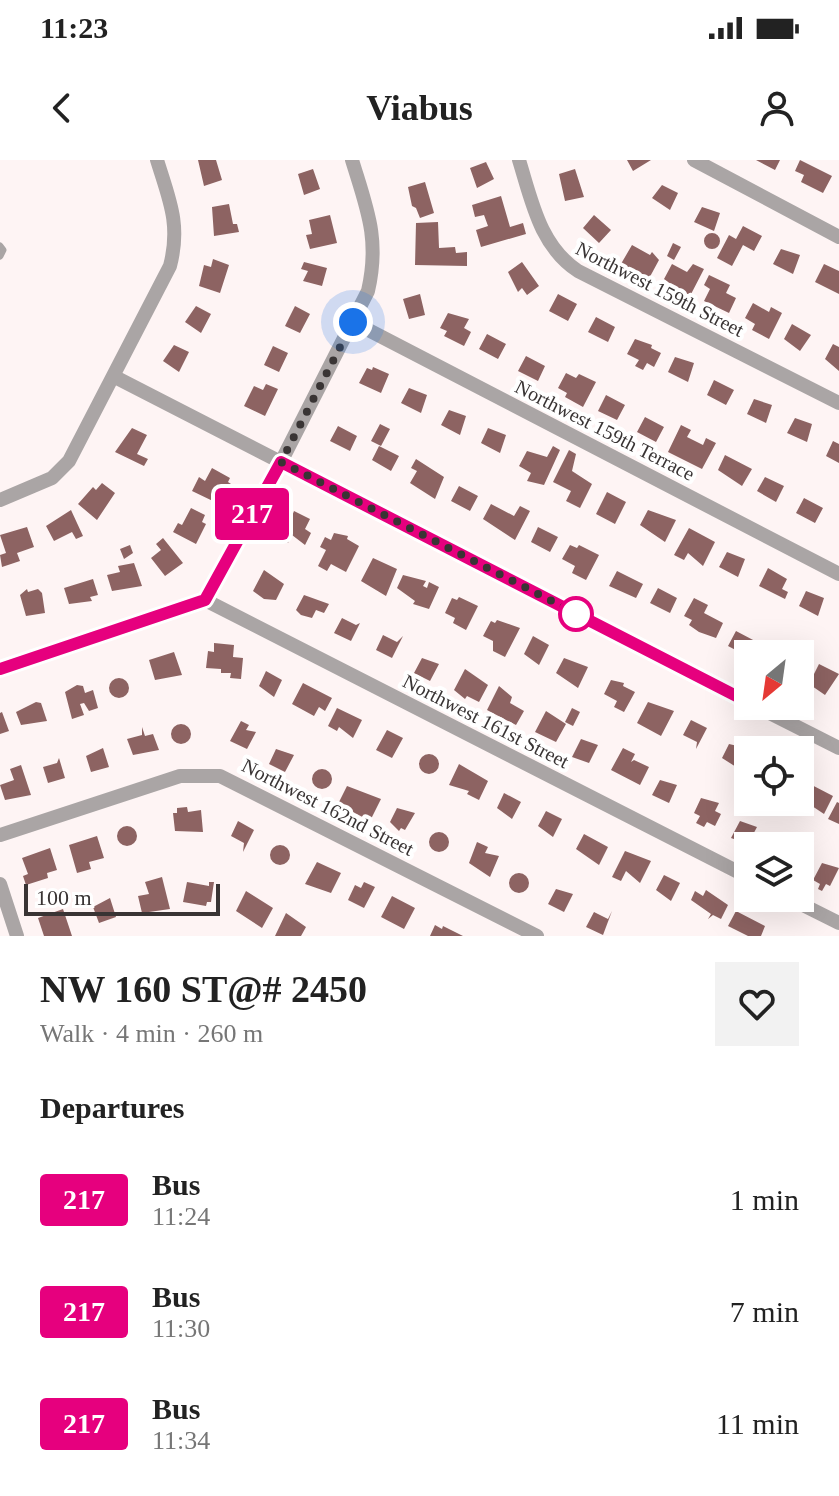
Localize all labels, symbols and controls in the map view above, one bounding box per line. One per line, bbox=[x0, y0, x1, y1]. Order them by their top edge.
text: 11:23 bbox=[40, 11, 108, 44]
icon: back bbox=[40, 86, 84, 130]
icon: person bbox=[755, 86, 799, 130]
text: Viabus bbox=[366, 88, 473, 128]
street label: Northwest 159th Street bbox=[572, 237, 748, 341]
your location bbox=[333, 302, 373, 342]
street label: Northwest 159th Terrace bbox=[512, 375, 698, 485]
line badge: 217 bbox=[206, 488, 298, 540]
text: 217 bbox=[231, 498, 273, 529]
unlabelled marker bbox=[559, 597, 593, 631]
north arrow bbox=[734, 640, 814, 720]
map controls bbox=[734, 640, 814, 912]
street label: Northwest 161st Street bbox=[399, 670, 573, 773]
button: locate bbox=[734, 736, 814, 816]
street label: Northwest 162nd Street bbox=[238, 754, 418, 860]
button: layers bbox=[734, 832, 814, 912]
scale bar bbox=[24, 880, 220, 916]
text: 100 m bbox=[36, 885, 92, 910]
button: heart bbox=[715, 962, 799, 1046]
text: NW 160 ST@# 2450 bbox=[40, 968, 367, 1010]
text: Walk · 4 min · 260 m bbox=[40, 1019, 263, 1048]
text: Departures bbox=[40, 1091, 184, 1124]
text: Bus bbox=[152, 1168, 200, 1201]
text: 1 min bbox=[730, 1183, 799, 1216]
text: 217 bbox=[63, 1184, 105, 1215]
text: 11:24 bbox=[152, 1202, 210, 1231]
text: Bus bbox=[152, 1280, 200, 1313]
text: 7 min bbox=[730, 1295, 799, 1328]
text: 217 bbox=[63, 1296, 105, 1327]
text: 11:30 bbox=[152, 1314, 210, 1343]
text: Bus bbox=[152, 1392, 200, 1425]
text: 11 min bbox=[716, 1407, 799, 1440]
text: 217 bbox=[63, 1408, 105, 1439]
text: 11:34 bbox=[152, 1426, 210, 1455]

